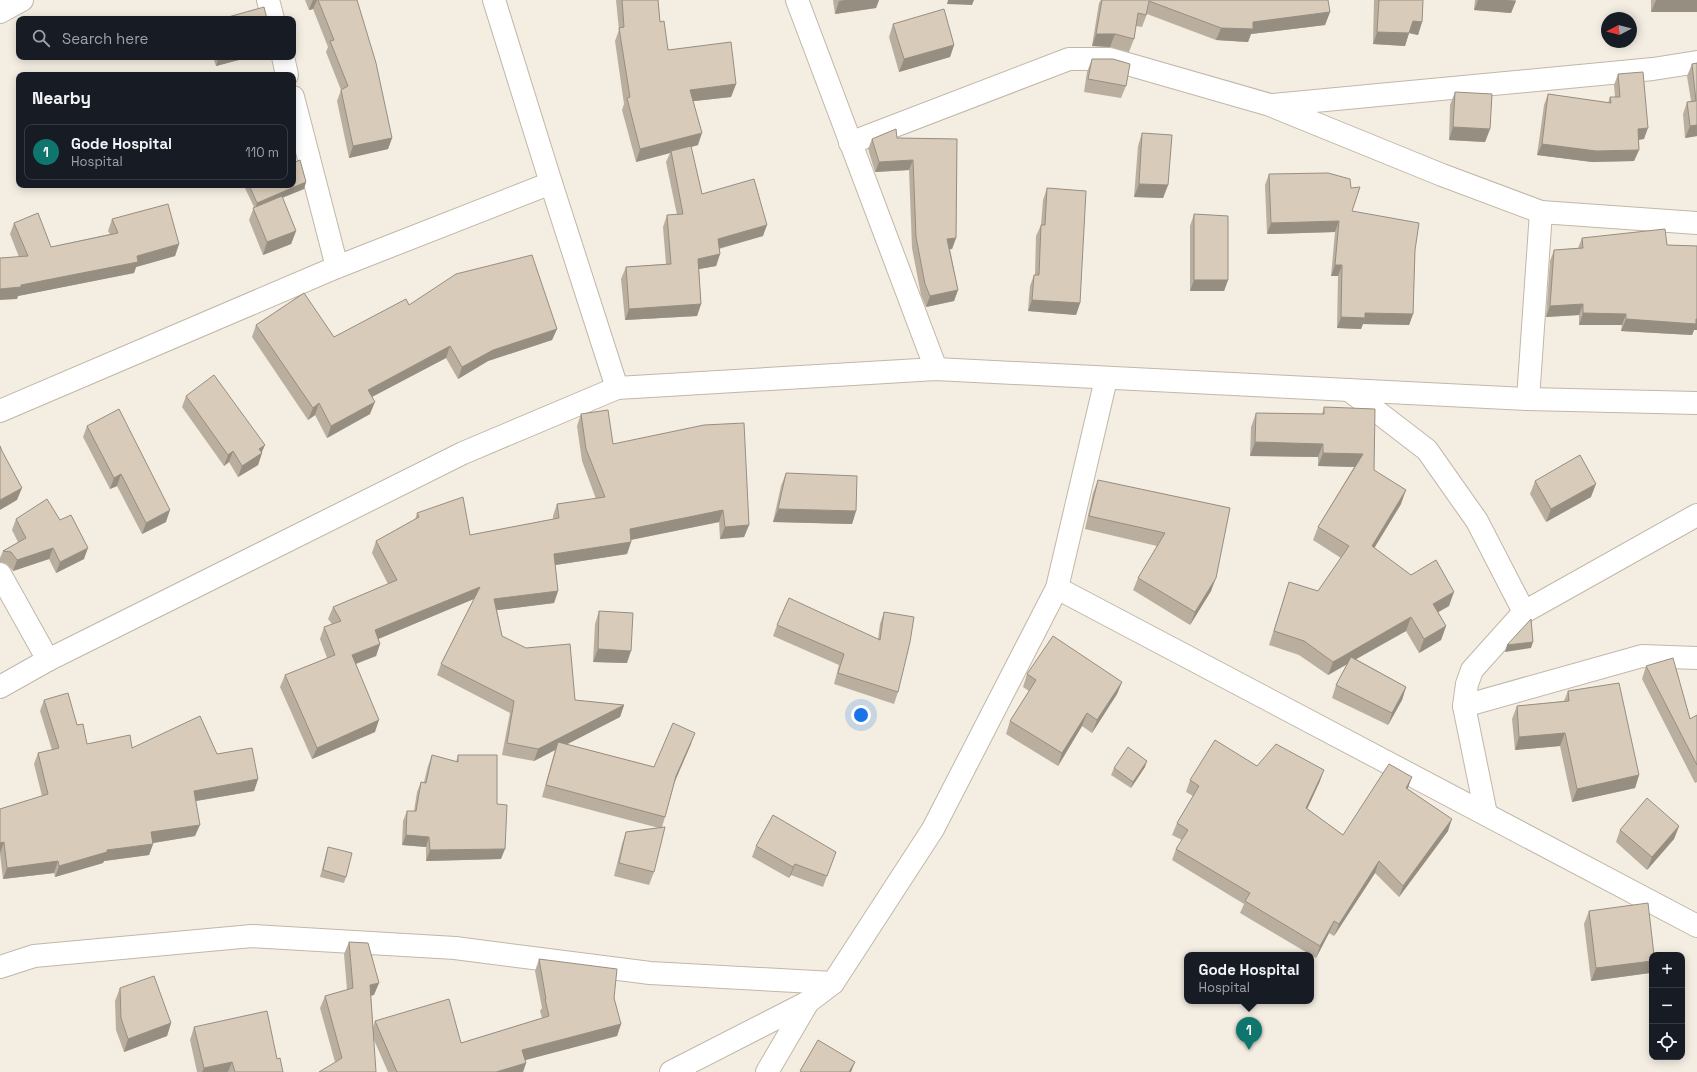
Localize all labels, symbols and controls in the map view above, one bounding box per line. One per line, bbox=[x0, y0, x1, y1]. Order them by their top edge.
north arrow bbox=[1601, 12, 1637, 48]
search box bbox=[16, 16, 296, 60]
icon: search bbox=[30, 27, 52, 49]
text: Search here bbox=[62, 29, 148, 48]
text: Nearby bbox=[32, 87, 91, 109]
text: Gode Hospital bbox=[71, 134, 172, 153]
text: 1 bbox=[43, 144, 49, 161]
text: 110 m bbox=[245, 144, 279, 161]
text: Hospital bbox=[71, 153, 123, 170]
your location bbox=[851, 705, 871, 725]
popup bbox=[1184, 952, 1314, 1004]
map controls bbox=[1649, 952, 1685, 1060]
button: + bbox=[1649, 952, 1685, 988]
text: Gode Hospital bbox=[1198, 960, 1300, 979]
text: Hospital bbox=[1198, 979, 1250, 996]
button: − bbox=[1649, 988, 1685, 1024]
pin: 1 bbox=[1236, 1017, 1262, 1050]
button: locate bbox=[1649, 1024, 1685, 1060]

